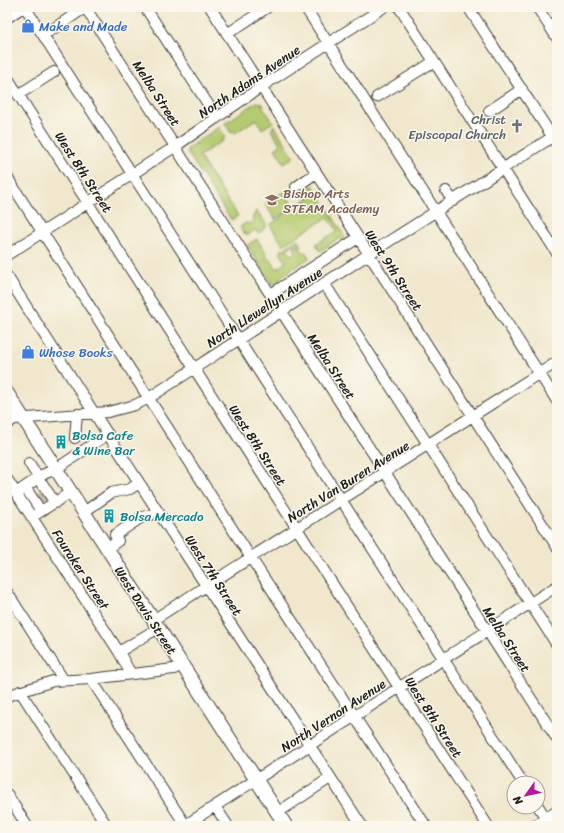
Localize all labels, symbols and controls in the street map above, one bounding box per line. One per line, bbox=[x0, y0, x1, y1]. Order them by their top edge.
place label: Make and Made bbox=[39, 15, 128, 38]
shop icon: Make and Made bbox=[20, 18, 36, 34]
street label: North Adams Avenue bbox=[193, 38, 305, 124]
street label: Melba Street bbox=[126, 55, 187, 131]
place label: Christ Episcopal Church bbox=[408, 108, 506, 146]
church icon: Christ Episcopal Church bbox=[509, 118, 525, 134]
street label: West 8th Street bbox=[49, 127, 119, 218]
place label: Bishop Arts STEAM Academy bbox=[283, 182, 380, 220]
school or university icon: Bishop Arts STEAM Academy bbox=[264, 192, 280, 208]
street label: West 9th Street bbox=[359, 225, 429, 316]
street label: North Llewellyn Avenue bbox=[201, 261, 327, 354]
street label: Melba Street bbox=[301, 328, 362, 404]
place label: Whose Books bbox=[39, 341, 114, 364]
shop icon: Whose Books bbox=[20, 344, 36, 360]
street label: West 8th Street bbox=[223, 400, 293, 491]
place label: Bolsa Cafe & Wine Bar bbox=[72, 424, 135, 462]
building icon: Bolsa Cafe & Wine Bar bbox=[53, 434, 69, 450]
street label: North Van Buren Avenue bbox=[282, 434, 414, 529]
place label: Bolsa Mercado bbox=[120, 505, 204, 528]
building icon: Bolsa Mercado bbox=[101, 508, 117, 524]
street label: Fouraker Street bbox=[46, 524, 116, 615]
street label: West 7th Street bbox=[179, 530, 249, 621]
street label: West Davis Street bbox=[108, 561, 183, 660]
street label: Melba Street bbox=[476, 601, 537, 677]
street label: West 8th Street bbox=[399, 672, 469, 763]
street label: North Vernon Avenue bbox=[276, 673, 391, 758]
north arrow bbox=[506, 775, 546, 815]
text: N bbox=[508, 791, 529, 809]

